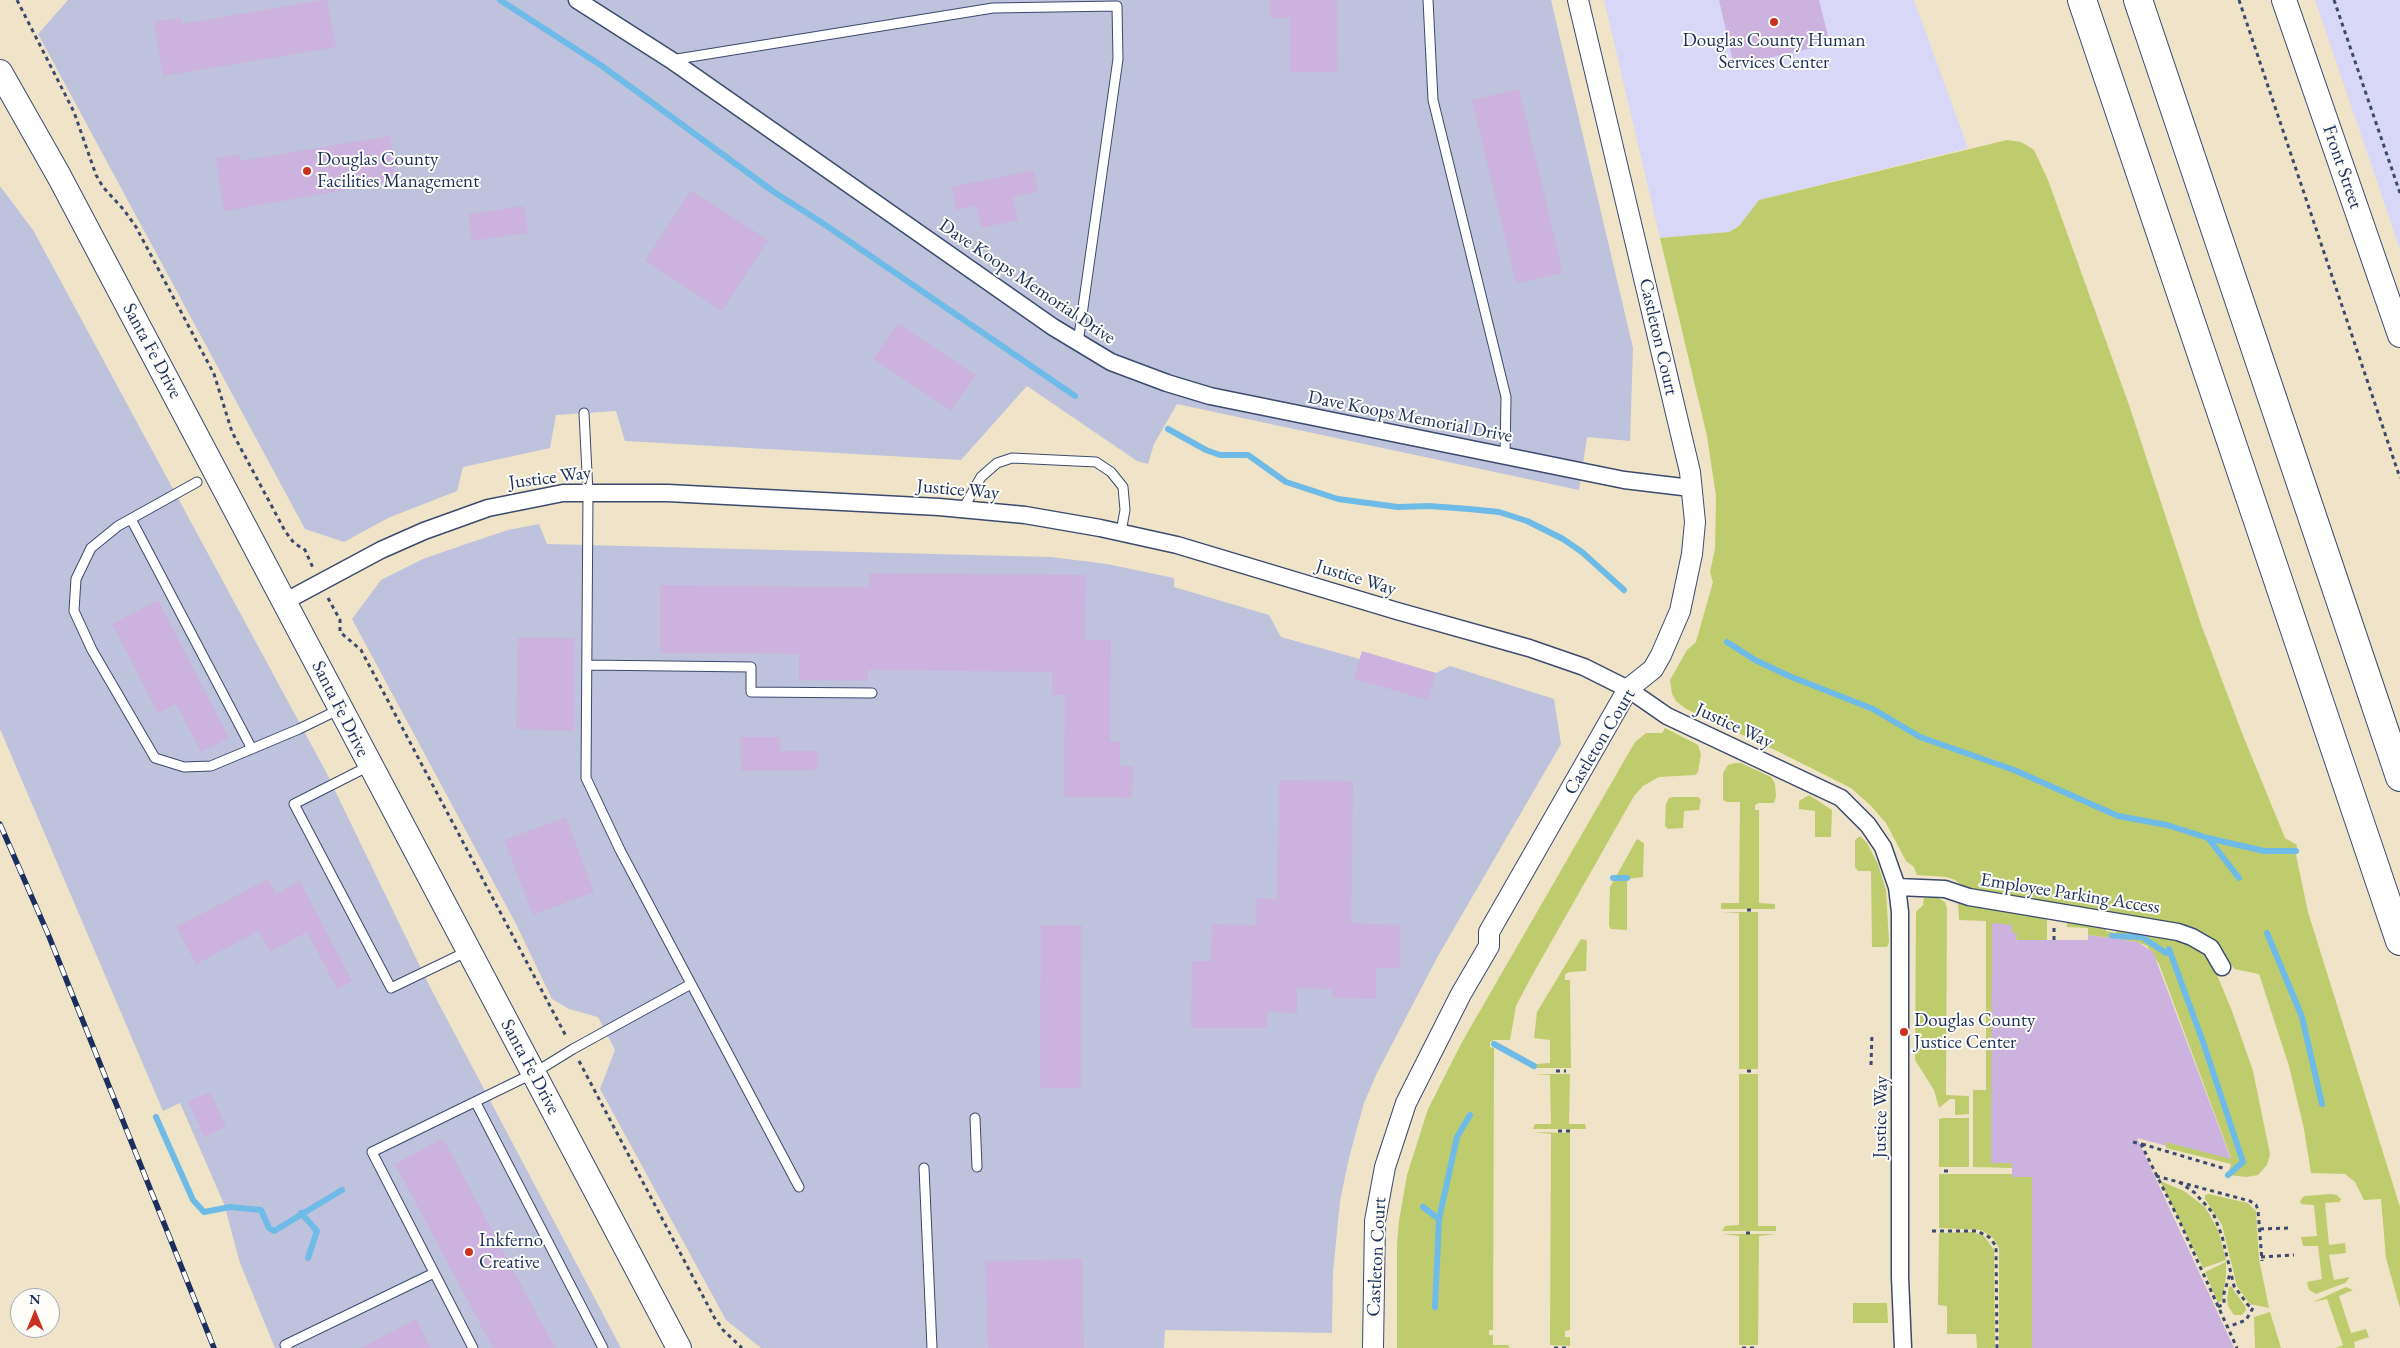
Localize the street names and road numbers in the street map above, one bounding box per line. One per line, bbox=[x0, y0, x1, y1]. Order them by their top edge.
street label: Front Street bbox=[2317, 122, 2367, 212]
street label: Dave Koops Memorial Drive bbox=[934, 214, 1120, 350]
street label: Castleton Court bbox=[1633, 276, 1683, 398]
street label: Santa Fe Drive bbox=[117, 299, 187, 403]
street label: Dave Koops Memorial Drive bbox=[1306, 386, 1514, 448]
street label: Justice Way bbox=[507, 462, 593, 494]
street label: Justice Way bbox=[916, 475, 1000, 505]
street label: Justice Way bbox=[1313, 555, 1399, 601]
street label: Santa Fe Drive bbox=[306, 657, 374, 761]
street label: Castleton Court bbox=[1559, 685, 1641, 799]
street label: Justice Way bbox=[1692, 698, 1776, 754]
street label: Employee Parking Access bbox=[1979, 869, 2161, 919]
street label: Santa Fe Drive bbox=[495, 1015, 565, 1119]
street label: Justice Way bbox=[1869, 1075, 1893, 1159]
street label: Castleton Court bbox=[1362, 1197, 1392, 1317]

